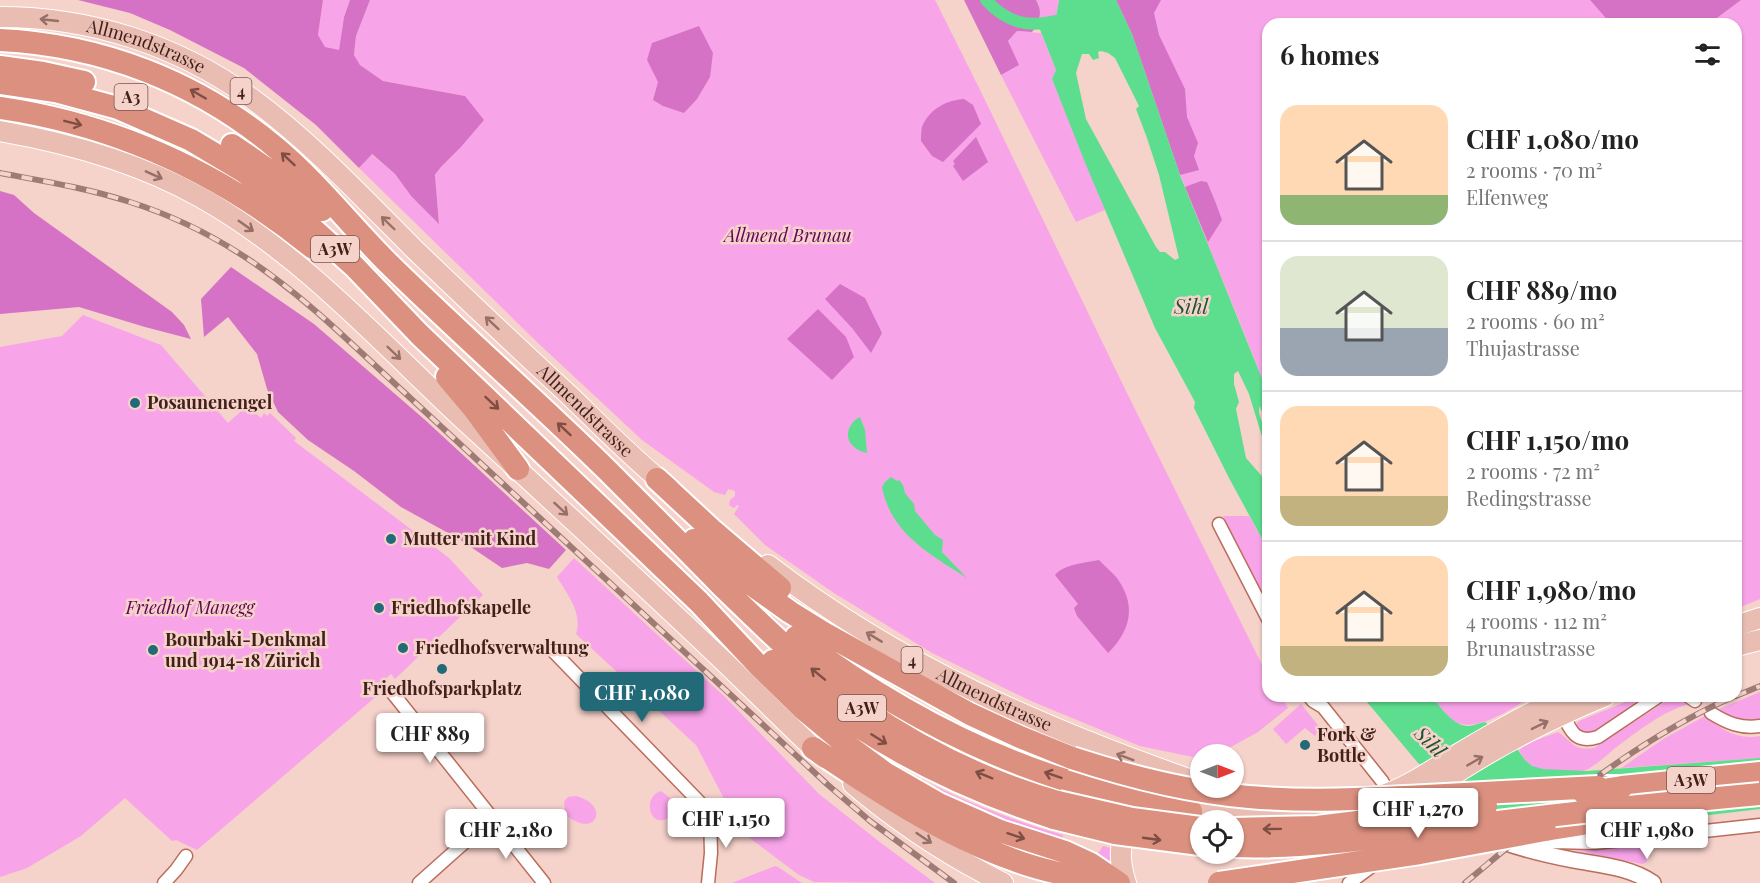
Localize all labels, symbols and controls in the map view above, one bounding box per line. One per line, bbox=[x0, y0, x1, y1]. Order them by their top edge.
street label: Allmendstrasse bbox=[84, 13, 210, 78]
one-way arrow bbox=[40, 14, 59, 25]
text: 6 homes bbox=[1280, 37, 1379, 72]
icon: filters bbox=[1691, 38, 1724, 71]
road number: 4 bbox=[230, 78, 252, 104]
road number: A3 bbox=[114, 84, 148, 110]
one-way arrow bbox=[190, 88, 207, 100]
one-way arrow bbox=[63, 118, 82, 129]
text: CHF 1,080/mo bbox=[1466, 121, 1639, 156]
icon: home bbox=[1328, 129, 1400, 201]
one-way arrow bbox=[280, 152, 295, 166]
text: 2 rooms · 70 m² bbox=[1466, 156, 1603, 183]
one-way arrow bbox=[145, 170, 163, 182]
text: Elfenweg bbox=[1466, 183, 1548, 210]
one-way arrow bbox=[381, 216, 396, 230]
one-way arrow bbox=[238, 220, 254, 232]
park label: Allmend Brunau bbox=[722, 223, 852, 247]
road number: A3W bbox=[311, 236, 359, 262]
text: CHF 889/mo bbox=[1466, 272, 1617, 307]
icon: home bbox=[1328, 280, 1400, 352]
water label: Sihl bbox=[1173, 292, 1210, 319]
text: 2 rooms · 60 m² bbox=[1466, 307, 1605, 334]
one-way arrow bbox=[485, 316, 500, 330]
text: Thujastrasse bbox=[1466, 334, 1580, 361]
one-way arrow bbox=[386, 346, 401, 360]
street label: Allmendstrasse bbox=[532, 358, 639, 462]
place label: Posaunenengel bbox=[147, 390, 273, 414]
marker: Posaunenengel bbox=[128, 396, 142, 410]
one-way arrow bbox=[484, 396, 499, 410]
one-way arrow bbox=[556, 422, 571, 436]
text: CHF 1,150/mo bbox=[1466, 422, 1629, 457]
icon: home bbox=[1328, 430, 1400, 502]
text: 2 rooms · 72 m² bbox=[1466, 457, 1600, 484]
text: Redingstrasse bbox=[1466, 484, 1592, 511]
one-way arrow bbox=[553, 501, 568, 515]
place label: Mutter mit Kind bbox=[403, 526, 537, 550]
marker: Mutter mit Kind bbox=[384, 532, 398, 546]
text: CHF 1,980/mo bbox=[1466, 572, 1636, 607]
icon: home bbox=[1328, 580, 1400, 652]
park label: Friedhof Manegg bbox=[125, 595, 256, 619]
place label: Friedhofskapelle bbox=[391, 595, 531, 619]
marker: Friedhofskapelle bbox=[372, 601, 386, 615]
text: 4 rooms · 112 m² bbox=[1466, 607, 1607, 634]
place label: Bourbaki-Denkmal und 1914-18 Zürich bbox=[165, 627, 327, 672]
one-way arrow bbox=[865, 631, 883, 642]
text: Brunaustrasse bbox=[1466, 634, 1595, 661]
place label: Friedhofsverwaltung bbox=[415, 635, 589, 659]
marker: Friedhofsverwaltung bbox=[396, 641, 410, 655]
marker: Bourbaki-Denkmal und 1914-18 Zürich bbox=[146, 643, 160, 657]
road number: 4 bbox=[902, 647, 922, 673]
street label: Allmendstrasse bbox=[932, 661, 1056, 736]
marker: Friedhofsparkplatz bbox=[435, 662, 449, 676]
one-way arrow bbox=[810, 668, 826, 681]
pin: CHF 1,080 bbox=[573, 672, 711, 723]
place label: Friedhofsparkplatz bbox=[362, 676, 522, 700]
text: CHF 1,080 bbox=[594, 678, 690, 705]
road number: A3W bbox=[838, 695, 886, 721]
pin: CHF 889 bbox=[375, 713, 485, 764]
text: CHF 889 bbox=[390, 719, 470, 746]
water label: Sihl bbox=[1409, 719, 1454, 764]
one-way arrow bbox=[1530, 719, 1548, 731]
place label: Fork & Bottle bbox=[1317, 722, 1376, 767]
one-way arrow bbox=[870, 734, 887, 746]
marker: Fork & Bottle bbox=[1298, 738, 1312, 752]
north arrow bbox=[1190, 744, 1244, 798]
map controls bbox=[1190, 744, 1244, 864]
one-way arrow bbox=[1116, 750, 1135, 761]
one-way arrow bbox=[1466, 755, 1483, 767]
road number: A3W bbox=[1667, 767, 1715, 793]
one-way arrow bbox=[975, 769, 993, 780]
one-way arrow bbox=[1044, 769, 1062, 780]
pin: CHF 1,270 bbox=[1349, 788, 1487, 839]
text: CHF 1,270 bbox=[1372, 794, 1464, 821]
pin: CHF 1,150 bbox=[657, 798, 795, 849]
text: CHF 1,150 bbox=[682, 804, 770, 831]
pin: CHF 2,180 bbox=[437, 809, 575, 860]
pin: CHF 1,980 bbox=[1578, 809, 1716, 860]
button: locate bbox=[1190, 810, 1244, 864]
text: CHF 2,180 bbox=[459, 815, 553, 842]
text: CHF 1,980 bbox=[1600, 815, 1694, 842]
one-way arrow bbox=[1262, 824, 1282, 835]
one-way arrow bbox=[916, 831, 933, 844]
one-way arrow bbox=[1006, 831, 1025, 842]
one-way arrow bbox=[1141, 833, 1161, 844]

